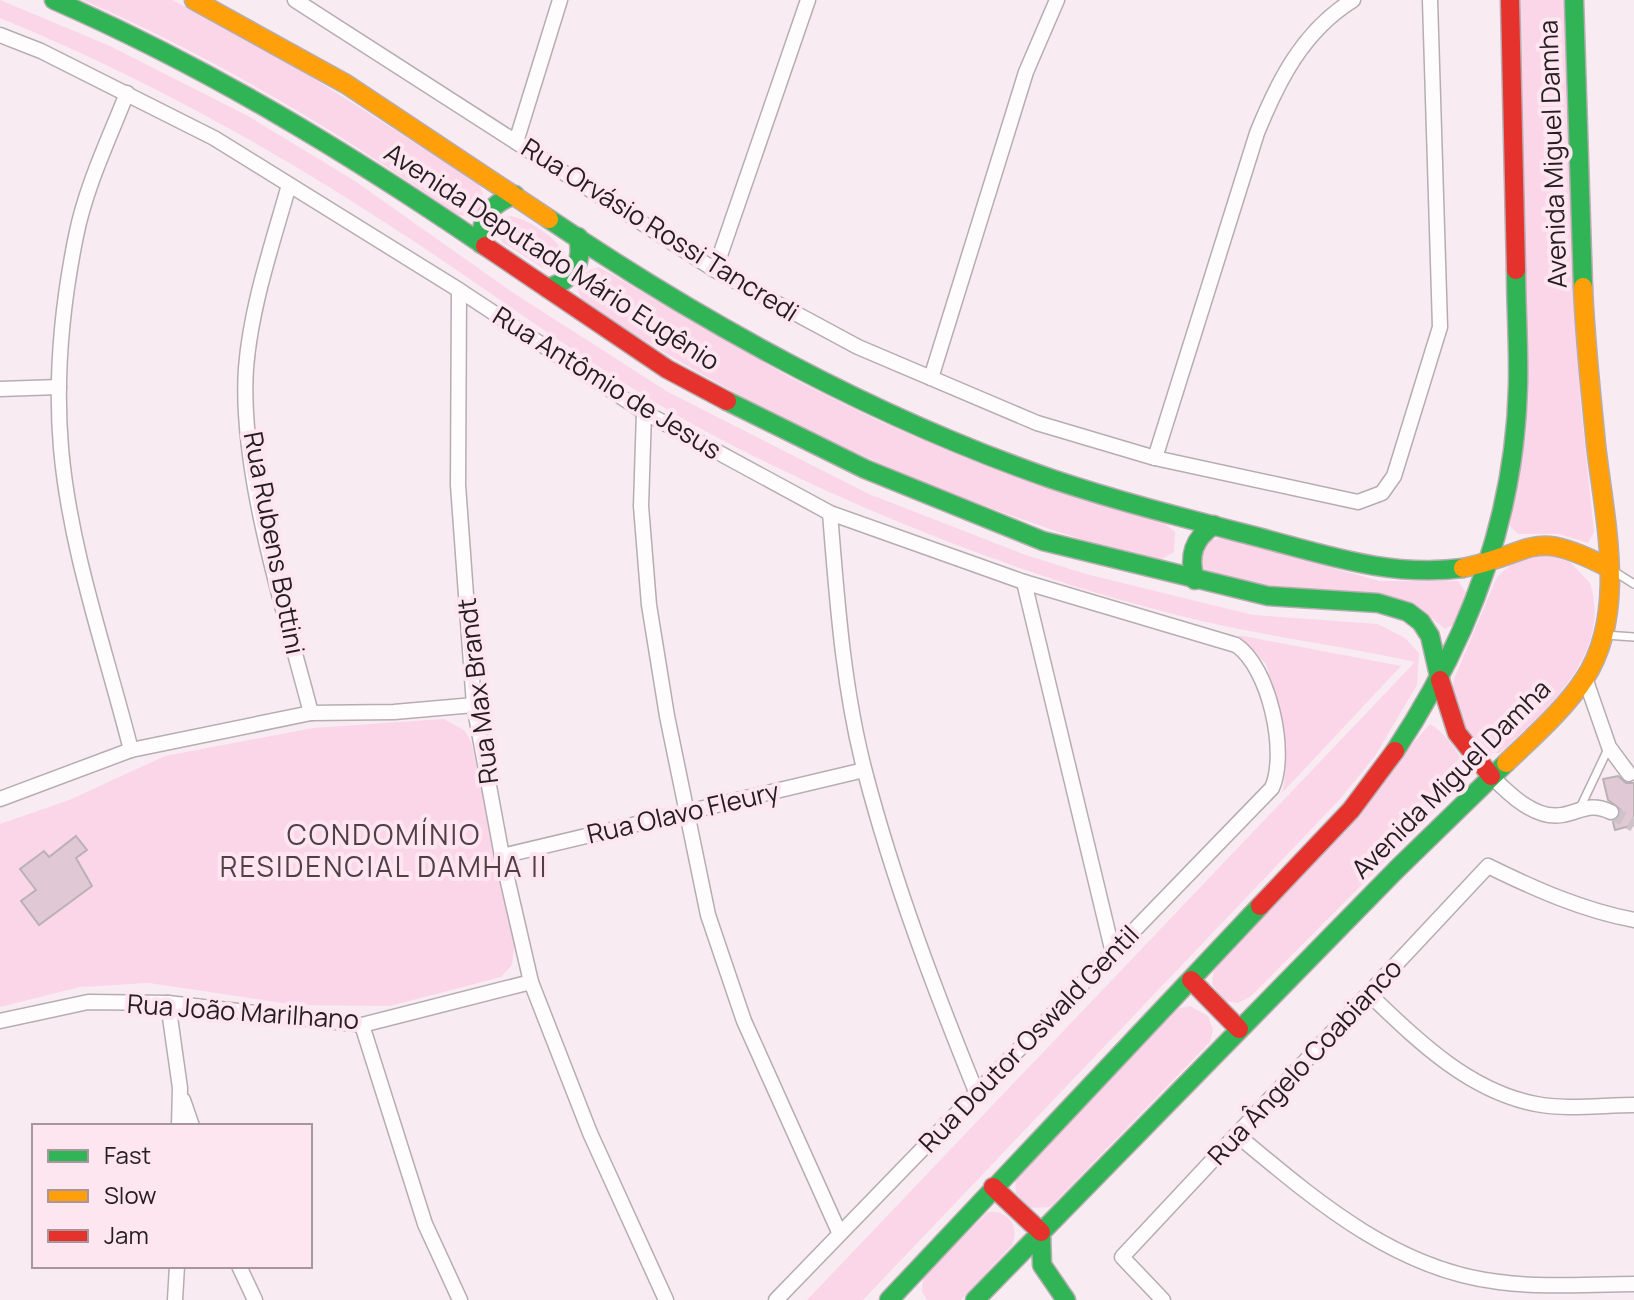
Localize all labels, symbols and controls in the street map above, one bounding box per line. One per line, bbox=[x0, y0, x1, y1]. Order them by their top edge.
street label: Avenida Miguel Damha bbox=[1529, 19, 1575, 289]
street label: Rua Orvásio Rossi Tancredi bbox=[515, 129, 806, 329]
street label: Avenida Deputado Mário Eugênio bbox=[378, 134, 727, 378]
street label: Rua Antômio de Jesus bbox=[486, 297, 729, 467]
street label: Rua Rubens Bottini bbox=[236, 428, 314, 657]
street label: Rua Max Brandt bbox=[448, 596, 506, 786]
street label: Avenida Miguel Damha bbox=[1343, 671, 1558, 886]
street label: Rua Olavo Fleury bbox=[583, 772, 783, 852]
district label: CONDOMÍNIO RESIDENCIAL DAMHA II bbox=[220, 815, 548, 885]
street label: Rua Doutor Oswald Gentil bbox=[910, 917, 1146, 1160]
street label: Rua Ângelo Coabianco bbox=[1199, 950, 1409, 1172]
street label: Rua João Marilhano bbox=[126, 985, 360, 1037]
legend bbox=[32, 1124, 312, 1268]
text: Fast bbox=[104, 1138, 151, 1171]
text: Slow bbox=[104, 1178, 157, 1211]
text: Jam bbox=[104, 1218, 149, 1251]

